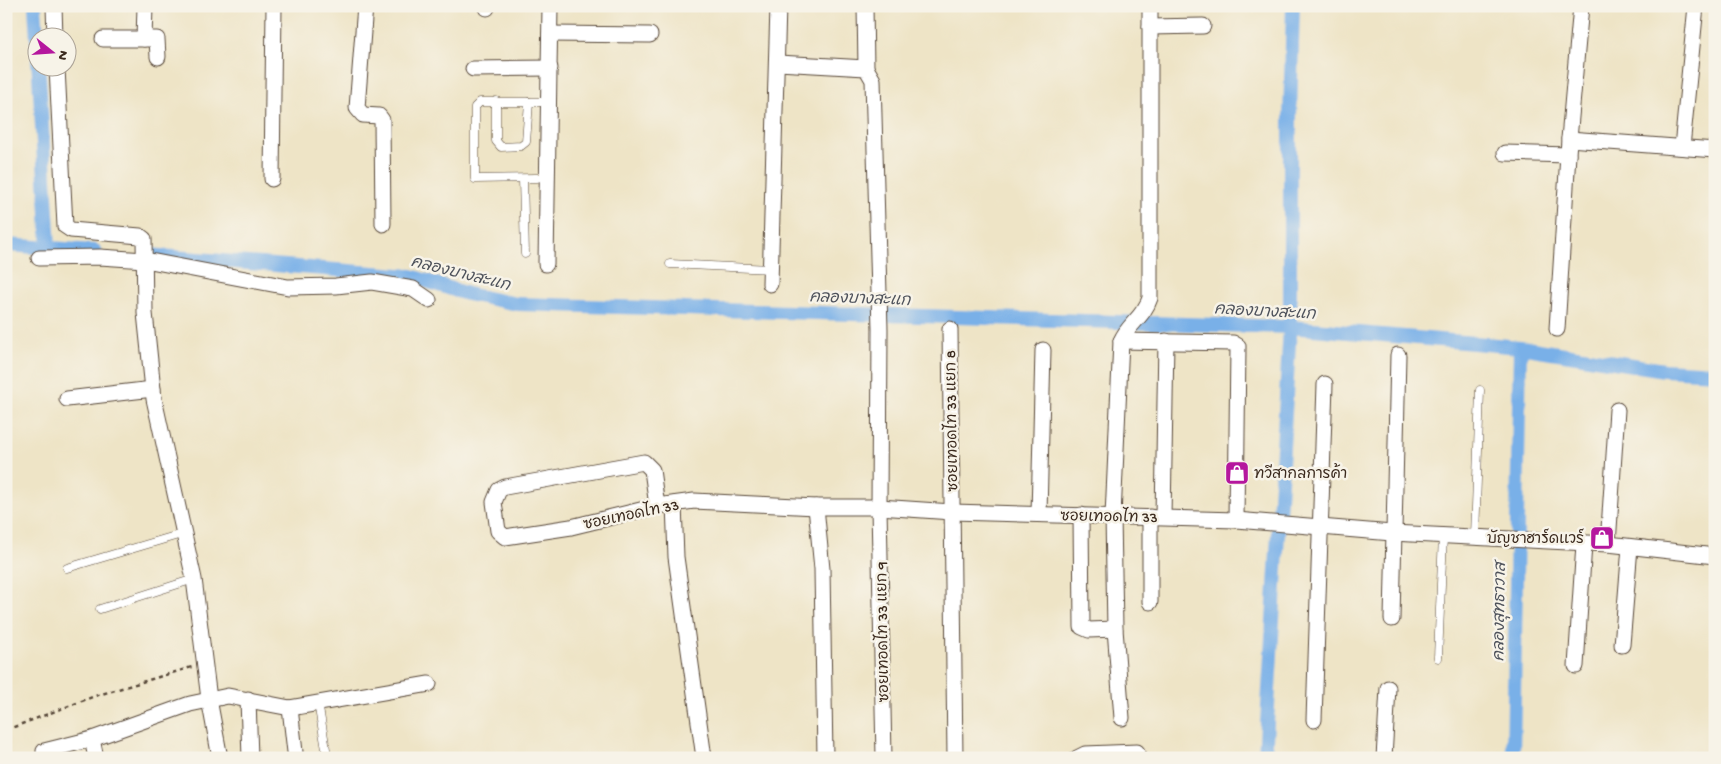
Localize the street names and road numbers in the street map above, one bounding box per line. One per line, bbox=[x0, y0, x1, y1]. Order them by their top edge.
street label: ซอยเทอดไท 33 แยก 8 bbox=[940, 350, 963, 492]
street label: ซอยเทอดไท 33 bbox=[581, 494, 681, 535]
street label: ซอยเทอดไท 33 bbox=[1060, 505, 1158, 528]
street label: ซอยเทอดไท 33 แยก 9 bbox=[871, 561, 894, 703]

